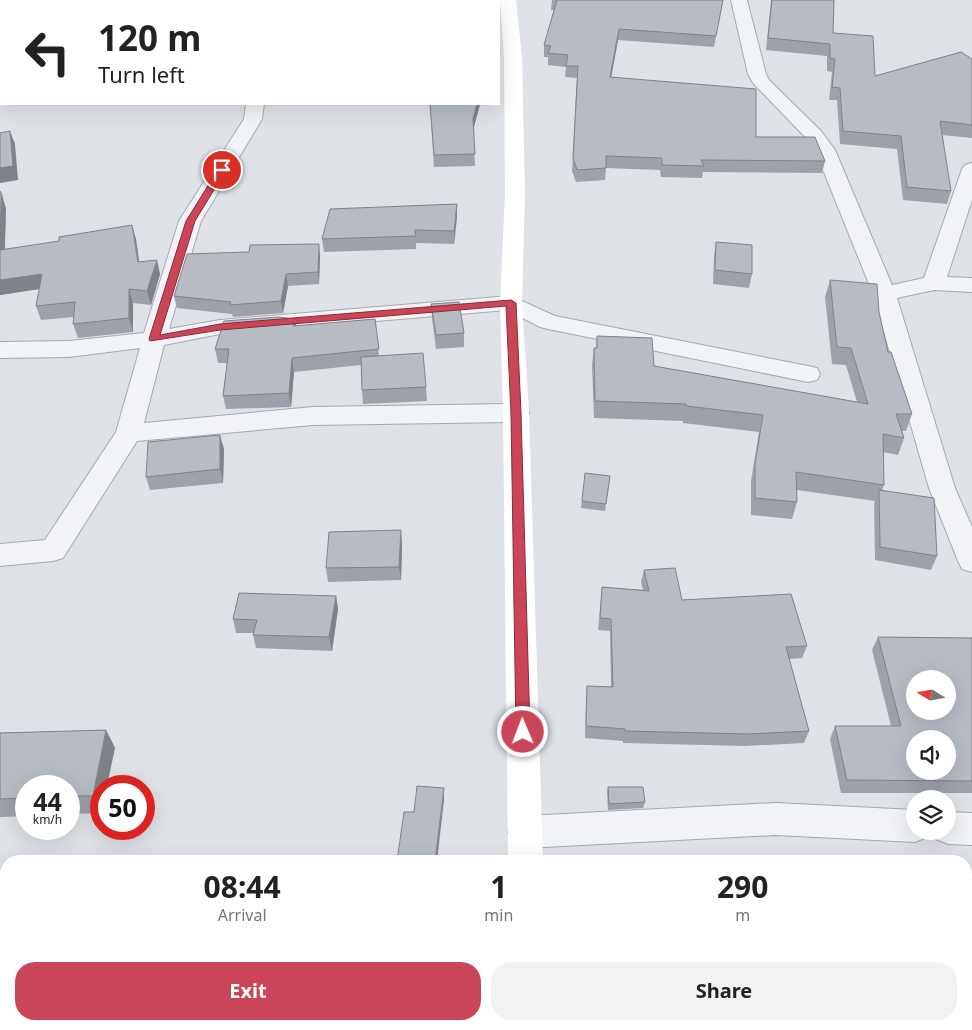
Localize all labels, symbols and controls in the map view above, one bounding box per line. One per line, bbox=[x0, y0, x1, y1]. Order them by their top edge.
text: 120 m bbox=[98, 14, 201, 61]
icon: left bbox=[15, 20, 80, 85]
text: Turn left bbox=[98, 59, 185, 89]
pin bbox=[201, 149, 243, 191]
icon: arrive bbox=[208, 156, 236, 184]
north arrow bbox=[906, 670, 956, 720]
map controls bbox=[906, 670, 956, 840]
position arrow bbox=[496, 705, 548, 757]
button: sound bbox=[906, 730, 956, 780]
speed limit sign: 50 bbox=[90, 775, 155, 840]
text: 44 bbox=[33, 784, 62, 818]
button: layers bbox=[906, 790, 956, 840]
text: km/h bbox=[33, 811, 62, 828]
text: 08:44 bbox=[204, 866, 281, 907]
text: 1 bbox=[490, 866, 507, 907]
text: 290 bbox=[717, 866, 768, 907]
text: Arrival bbox=[218, 904, 267, 926]
text: min bbox=[484, 904, 513, 926]
text: m bbox=[735, 904, 750, 926]
button: Exit bbox=[15, 962, 481, 1020]
button: Share bbox=[491, 962, 957, 1020]

